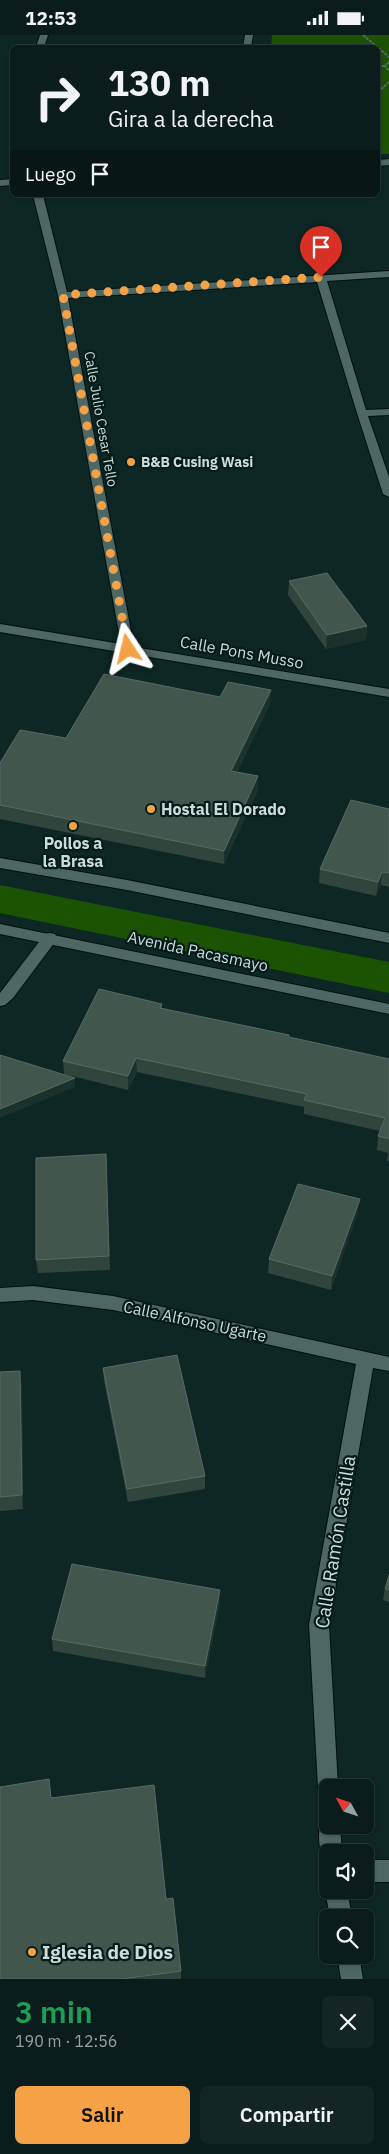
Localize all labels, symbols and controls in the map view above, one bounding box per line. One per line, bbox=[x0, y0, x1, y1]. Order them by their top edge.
text: 12:53 bbox=[25, 6, 77, 30]
text: 130 m bbox=[108, 60, 211, 106]
icon: right bbox=[25, 65, 90, 130]
text: Gira a la derecha bbox=[108, 104, 274, 133]
icon: arrive bbox=[86, 160, 114, 188]
text: Luego bbox=[25, 162, 76, 186]
pin bbox=[300, 226, 342, 277]
icon: arrive bbox=[307, 233, 335, 261]
street label: Calle Julio Cesar Tello bbox=[80, 350, 122, 488]
place label: B&B Cusing Wasi bbox=[141, 453, 253, 471]
marker: B&B Cusing Wasi bbox=[125, 456, 137, 468]
position arrow bbox=[101, 622, 153, 674]
street label: Calle Pons Musso bbox=[179, 631, 305, 673]
place label: Hostal El Dorado bbox=[161, 799, 286, 819]
marker: Hostal El Dorado bbox=[145, 803, 157, 815]
marker: Pollos a la Brasa bbox=[67, 820, 79, 832]
place label: Pollos a la Brasa bbox=[43, 833, 103, 871]
street label: Avenida Pacasmayo bbox=[126, 926, 270, 976]
street label: Calle Alfonso Ugarte bbox=[122, 1296, 269, 1346]
street label: Calle Ramón Castilla bbox=[309, 1454, 361, 1630]
north arrow bbox=[319, 1779, 374, 1834]
map controls bbox=[319, 1779, 374, 1964]
button: sound bbox=[319, 1844, 374, 1899]
button: search bbox=[319, 1909, 374, 1964]
place label: Iglesia de Dios bbox=[42, 1940, 173, 1964]
marker: Iglesia de Dios bbox=[26, 1946, 38, 1958]
text: 3 min bbox=[15, 1992, 93, 2031]
button: close bbox=[322, 1996, 374, 2048]
text: 190 m · 12:56 bbox=[15, 2031, 117, 2051]
button: Salir bbox=[15, 2086, 190, 2144]
button: Compartir bbox=[200, 2086, 374, 2144]

